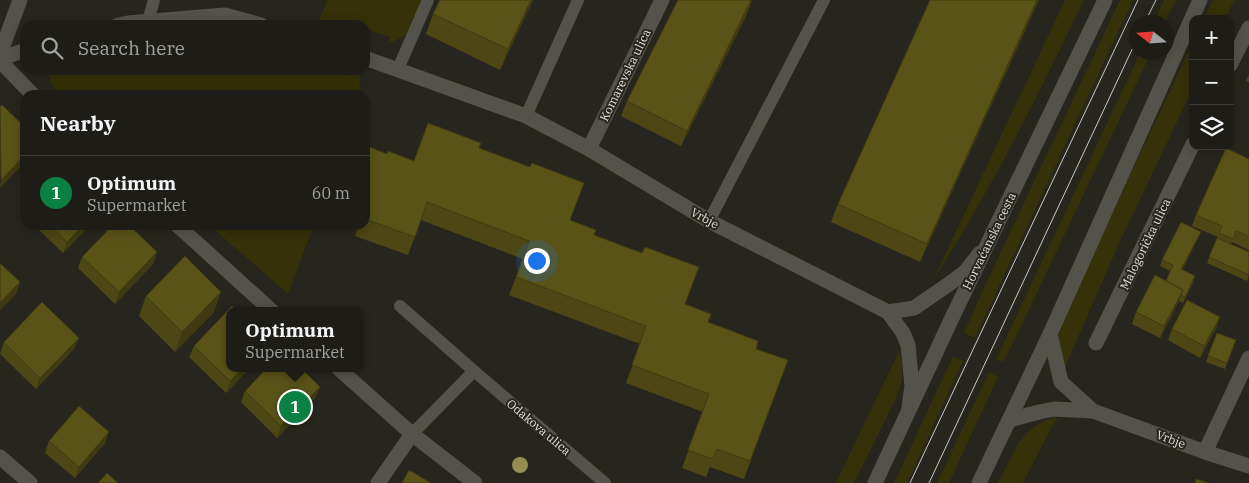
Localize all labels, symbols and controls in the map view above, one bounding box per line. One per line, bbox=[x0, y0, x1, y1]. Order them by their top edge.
north arrow bbox=[1129, 15, 1174, 60]
map controls bbox=[1189, 15, 1234, 150]
button: + bbox=[1189, 15, 1234, 60]
search box bbox=[20, 20, 370, 75]
street label: Komarevska ulica bbox=[596, 26, 654, 124]
icon: search bbox=[38, 34, 66, 62]
text: Search here bbox=[78, 36, 185, 60]
button: − bbox=[1189, 60, 1234, 105]
button: layers bbox=[1189, 105, 1234, 150]
text: Nearby bbox=[40, 109, 116, 137]
text: Optimum bbox=[87, 171, 176, 195]
text: 1 bbox=[51, 183, 61, 203]
text: 60 m bbox=[312, 183, 350, 203]
street label: Horvaćanska cesta bbox=[959, 190, 1019, 292]
text: Supermarket bbox=[87, 195, 186, 215]
street label: Malogorička ulica bbox=[1116, 195, 1174, 292]
street label: Vrbje bbox=[688, 204, 722, 232]
your location bbox=[524, 248, 550, 274]
popup bbox=[226, 307, 364, 372]
text: Optimum bbox=[245, 318, 335, 342]
text: Supermarket bbox=[245, 342, 345, 362]
pin: 1 bbox=[279, 388, 311, 426]
street label: Odakova ulica bbox=[504, 396, 574, 458]
street label: Vrbje bbox=[1154, 427, 1188, 451]

